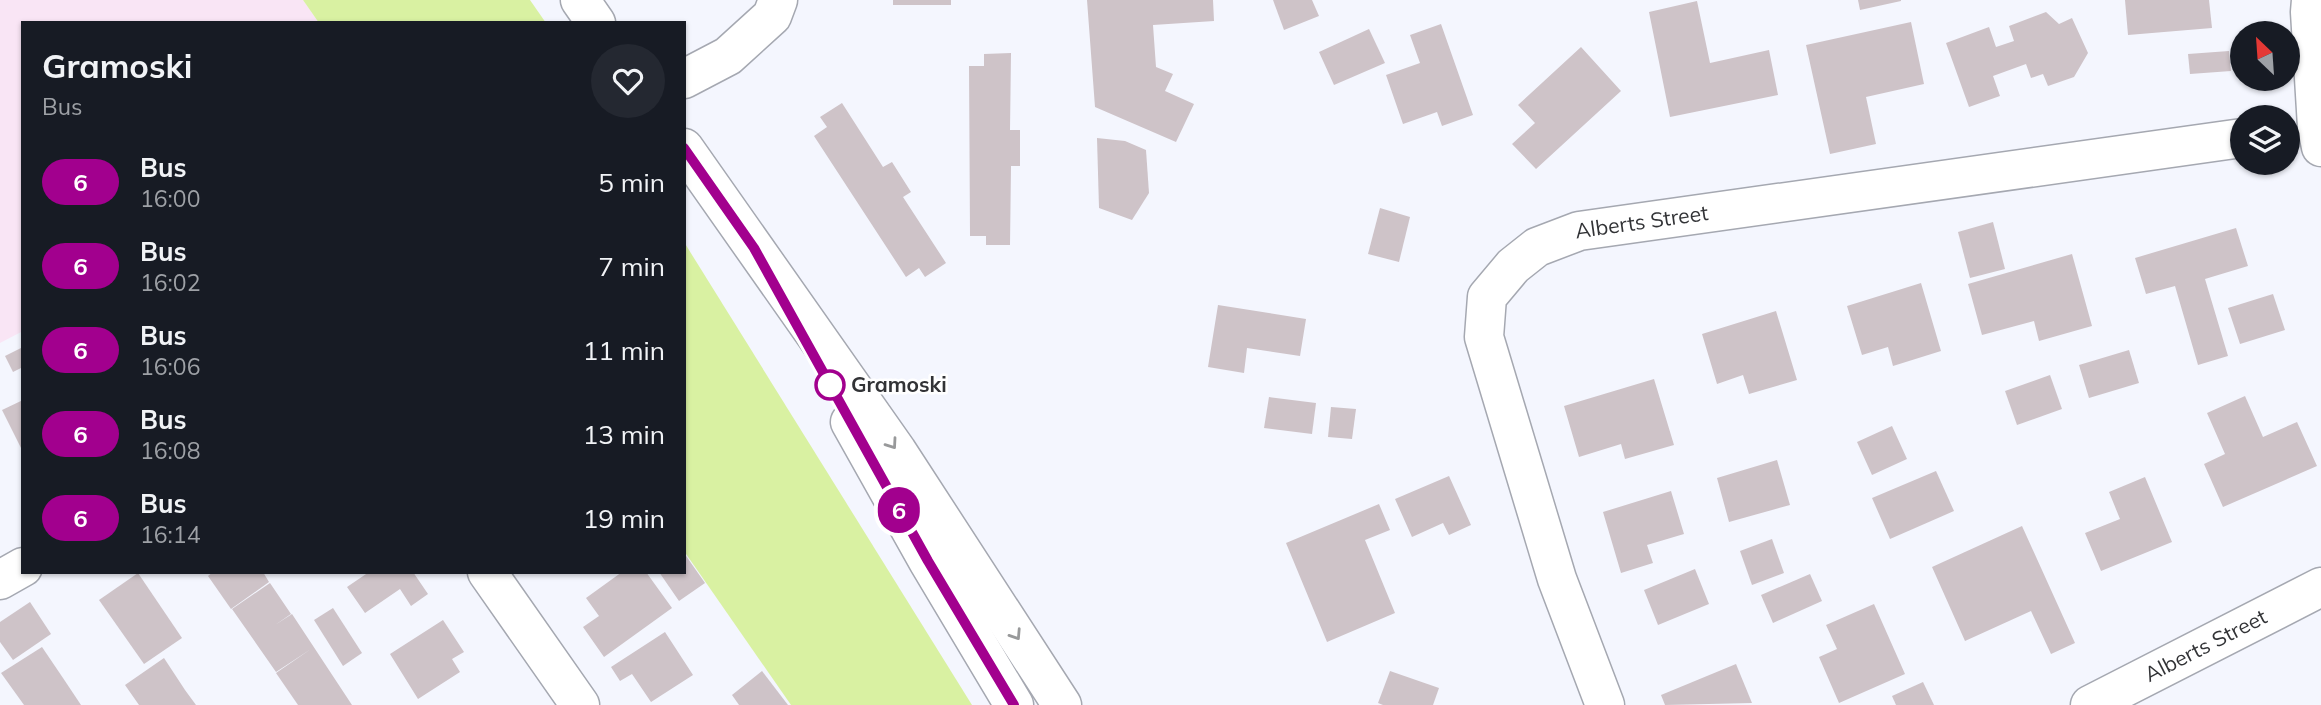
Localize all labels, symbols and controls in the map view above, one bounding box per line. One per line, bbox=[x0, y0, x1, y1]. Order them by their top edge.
north arrow bbox=[2230, 21, 2300, 91]
map controls bbox=[2230, 21, 2300, 175]
button: heart bbox=[591, 44, 665, 118]
text: Gramoski bbox=[42, 45, 192, 86]
text: Bus bbox=[42, 92, 82, 121]
button: layers bbox=[2230, 105, 2300, 175]
text: Bus bbox=[140, 151, 186, 184]
text: 5 min bbox=[598, 166, 665, 199]
text: 6 bbox=[73, 167, 88, 197]
text: 16:00 bbox=[140, 184, 200, 213]
street label: Alberts Street bbox=[1573, 199, 1710, 243]
text: Bus bbox=[140, 235, 186, 268]
text: 7 min bbox=[598, 250, 665, 283]
text: 6 bbox=[73, 251, 88, 281]
text: 16:02 bbox=[140, 268, 200, 297]
text: Bus bbox=[140, 319, 186, 352]
text: 11 min bbox=[583, 334, 665, 367]
text: 6 bbox=[73, 335, 88, 365]
text: 16:06 bbox=[140, 352, 200, 381]
marker: Gramoski bbox=[815, 370, 845, 400]
place label: Gramoski bbox=[851, 371, 947, 397]
text: Bus bbox=[140, 403, 186, 436]
text: 13 min bbox=[583, 418, 665, 451]
text: 6 bbox=[73, 419, 88, 449]
text: 16:08 bbox=[140, 436, 200, 465]
one-way arrow bbox=[884, 436, 896, 449]
text: Bus bbox=[140, 487, 186, 520]
line badge: 6 bbox=[876, 487, 922, 533]
text: 6 bbox=[892, 495, 906, 525]
text: 19 min bbox=[583, 502, 665, 535]
text: 6 bbox=[73, 503, 88, 533]
text: 16:14 bbox=[140, 520, 200, 549]
street label: Alberts Street bbox=[2140, 603, 2271, 687]
one-way arrow bbox=[1008, 627, 1021, 640]

